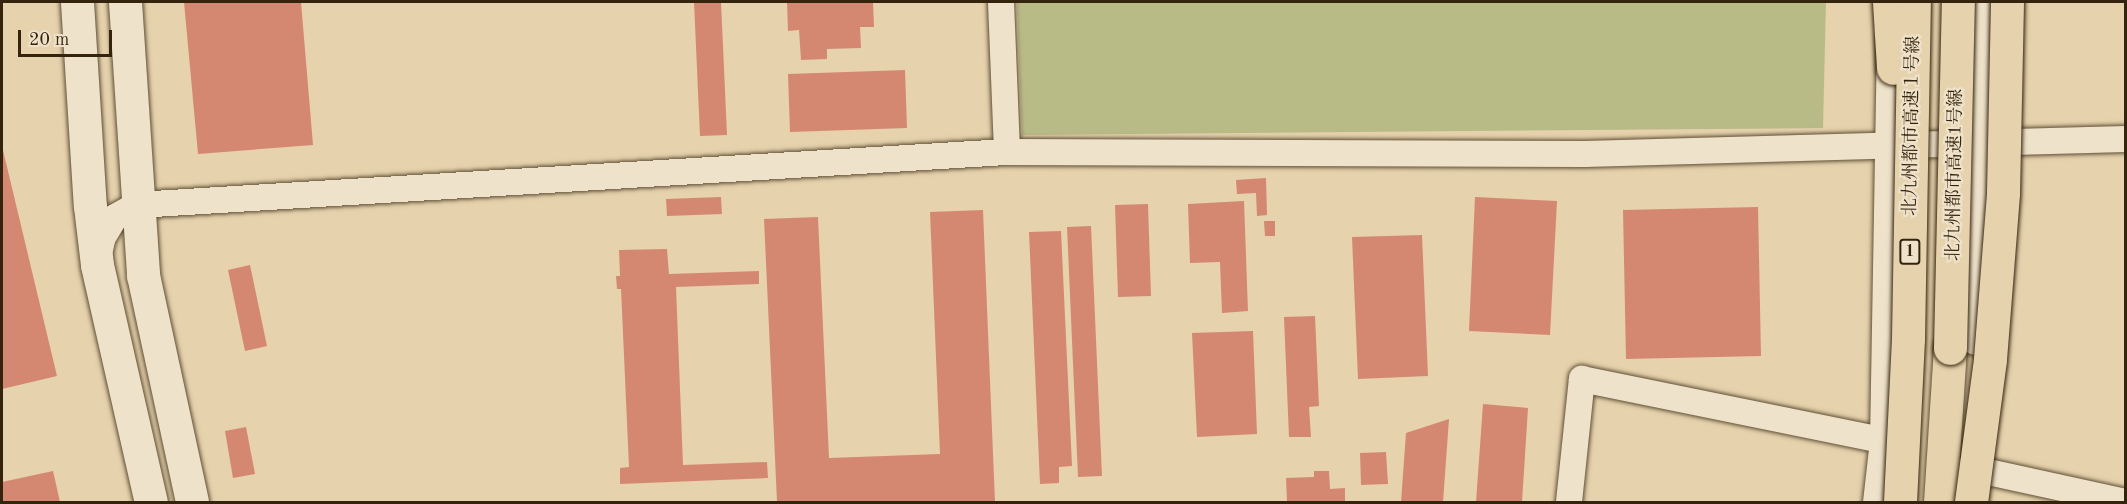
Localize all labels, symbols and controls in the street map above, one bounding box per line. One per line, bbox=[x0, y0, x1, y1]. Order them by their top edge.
scale bar bbox=[21, 18, 116, 56]
text: 20 m bbox=[29, 31, 69, 49]
street label: 北九州都市高速１号線 bbox=[1900, 36, 1924, 216]
street label: 北九州都市高速1号線 bbox=[1943, 89, 1967, 261]
road number: 1 bbox=[1898, 239, 1922, 265]

